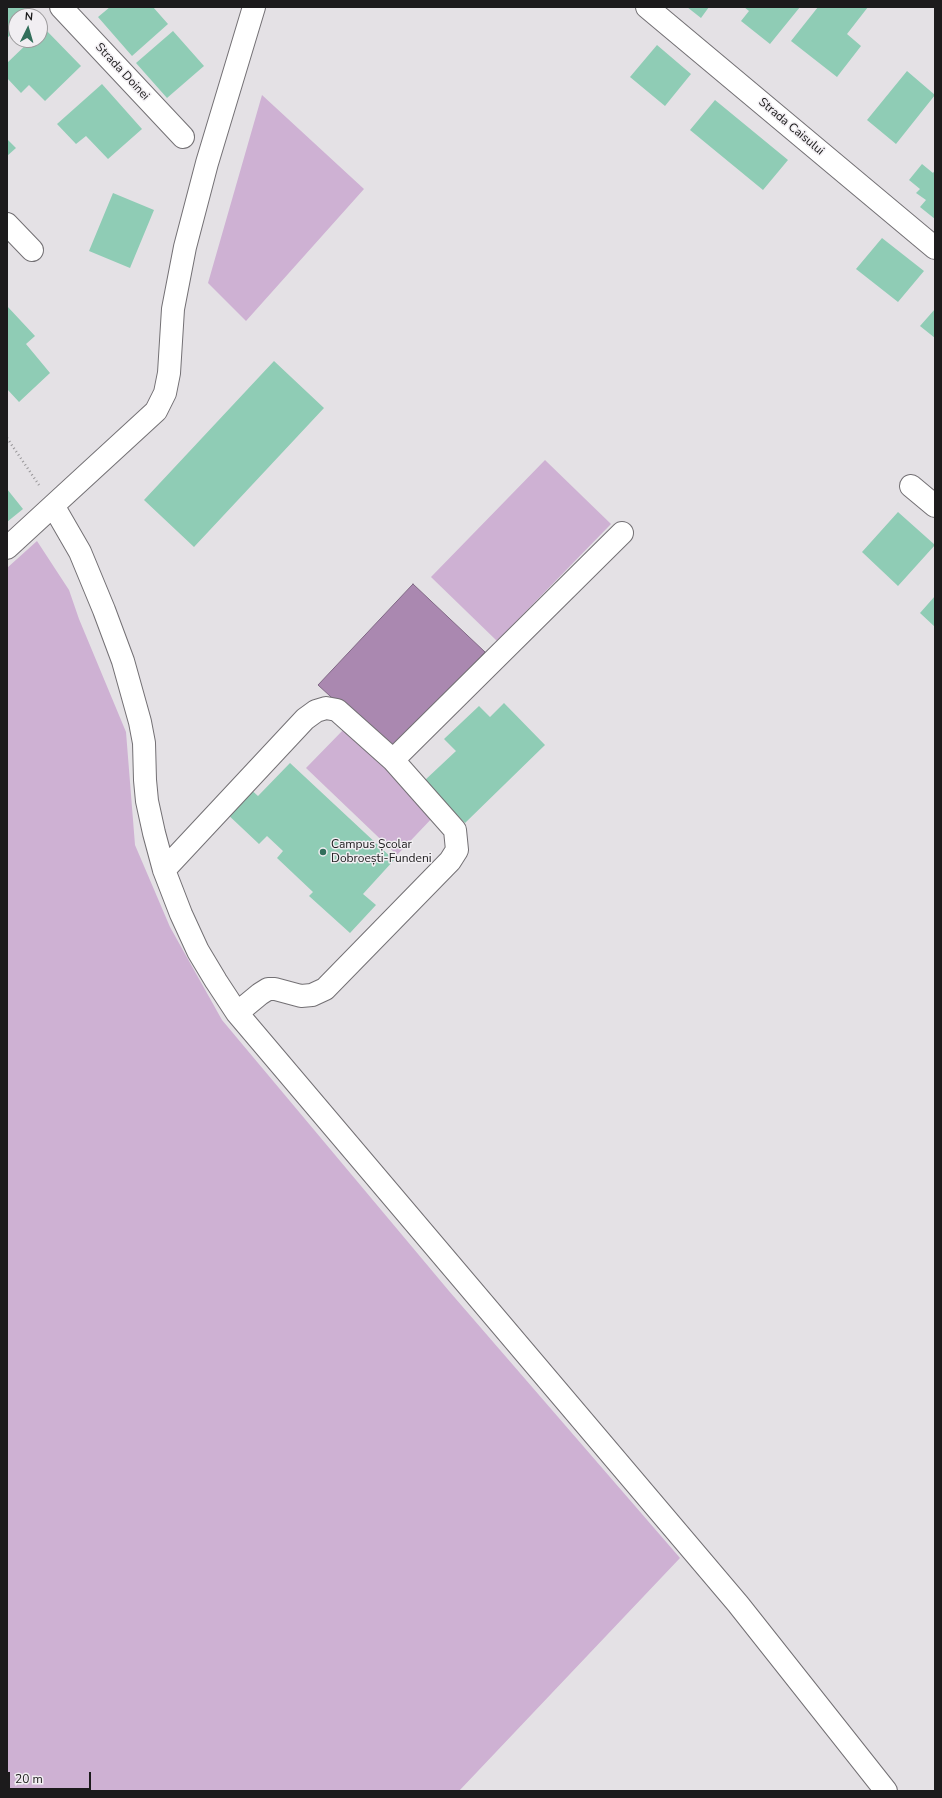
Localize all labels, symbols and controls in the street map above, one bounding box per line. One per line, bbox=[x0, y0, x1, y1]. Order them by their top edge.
north arrow bbox=[8, 8, 48, 48]
text: N bbox=[24, 9, 34, 24]
street label: Strada Doinei bbox=[92, 40, 152, 104]
street label: Strada Caisului bbox=[755, 95, 827, 159]
place label: Campus Școlar Dobroești-Fundeni bbox=[331, 838, 432, 866]
marker: Campus Școlar Dobroești-Fundeni bbox=[318, 847, 328, 857]
scale bar bbox=[10, 1764, 93, 1790]
text: 20 m bbox=[15, 1771, 43, 1787]

